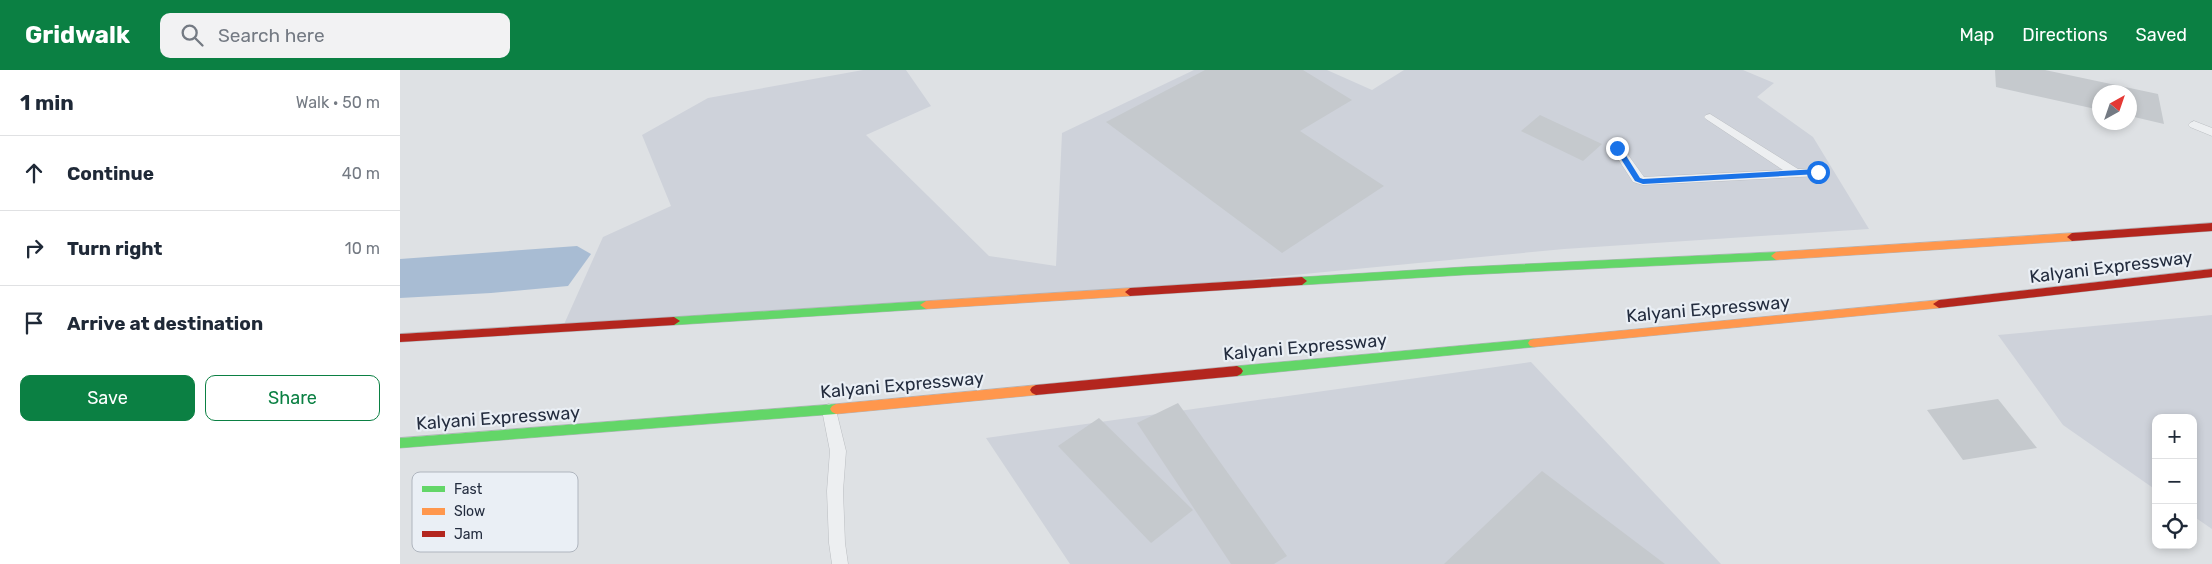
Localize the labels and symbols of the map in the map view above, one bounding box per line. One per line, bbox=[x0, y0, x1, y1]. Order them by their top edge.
north arrow bbox=[2092, 85, 2137, 130]
route end bbox=[1606, 137, 1629, 160]
route start bbox=[1807, 161, 1830, 184]
street label: Kalyani Expressway bbox=[2028, 246, 2194, 288]
street label: Kalyani Expressway bbox=[1625, 291, 1791, 327]
street label: Kalyani Expressway bbox=[1222, 329, 1388, 365]
street label: Kalyani Expressway bbox=[819, 367, 985, 403]
street label: Kalyani Expressway bbox=[415, 401, 581, 435]
legend bbox=[412, 472, 578, 552]
text: Fast bbox=[454, 481, 483, 498]
text: Slow bbox=[454, 503, 485, 520]
text: Jam bbox=[454, 526, 483, 543]

